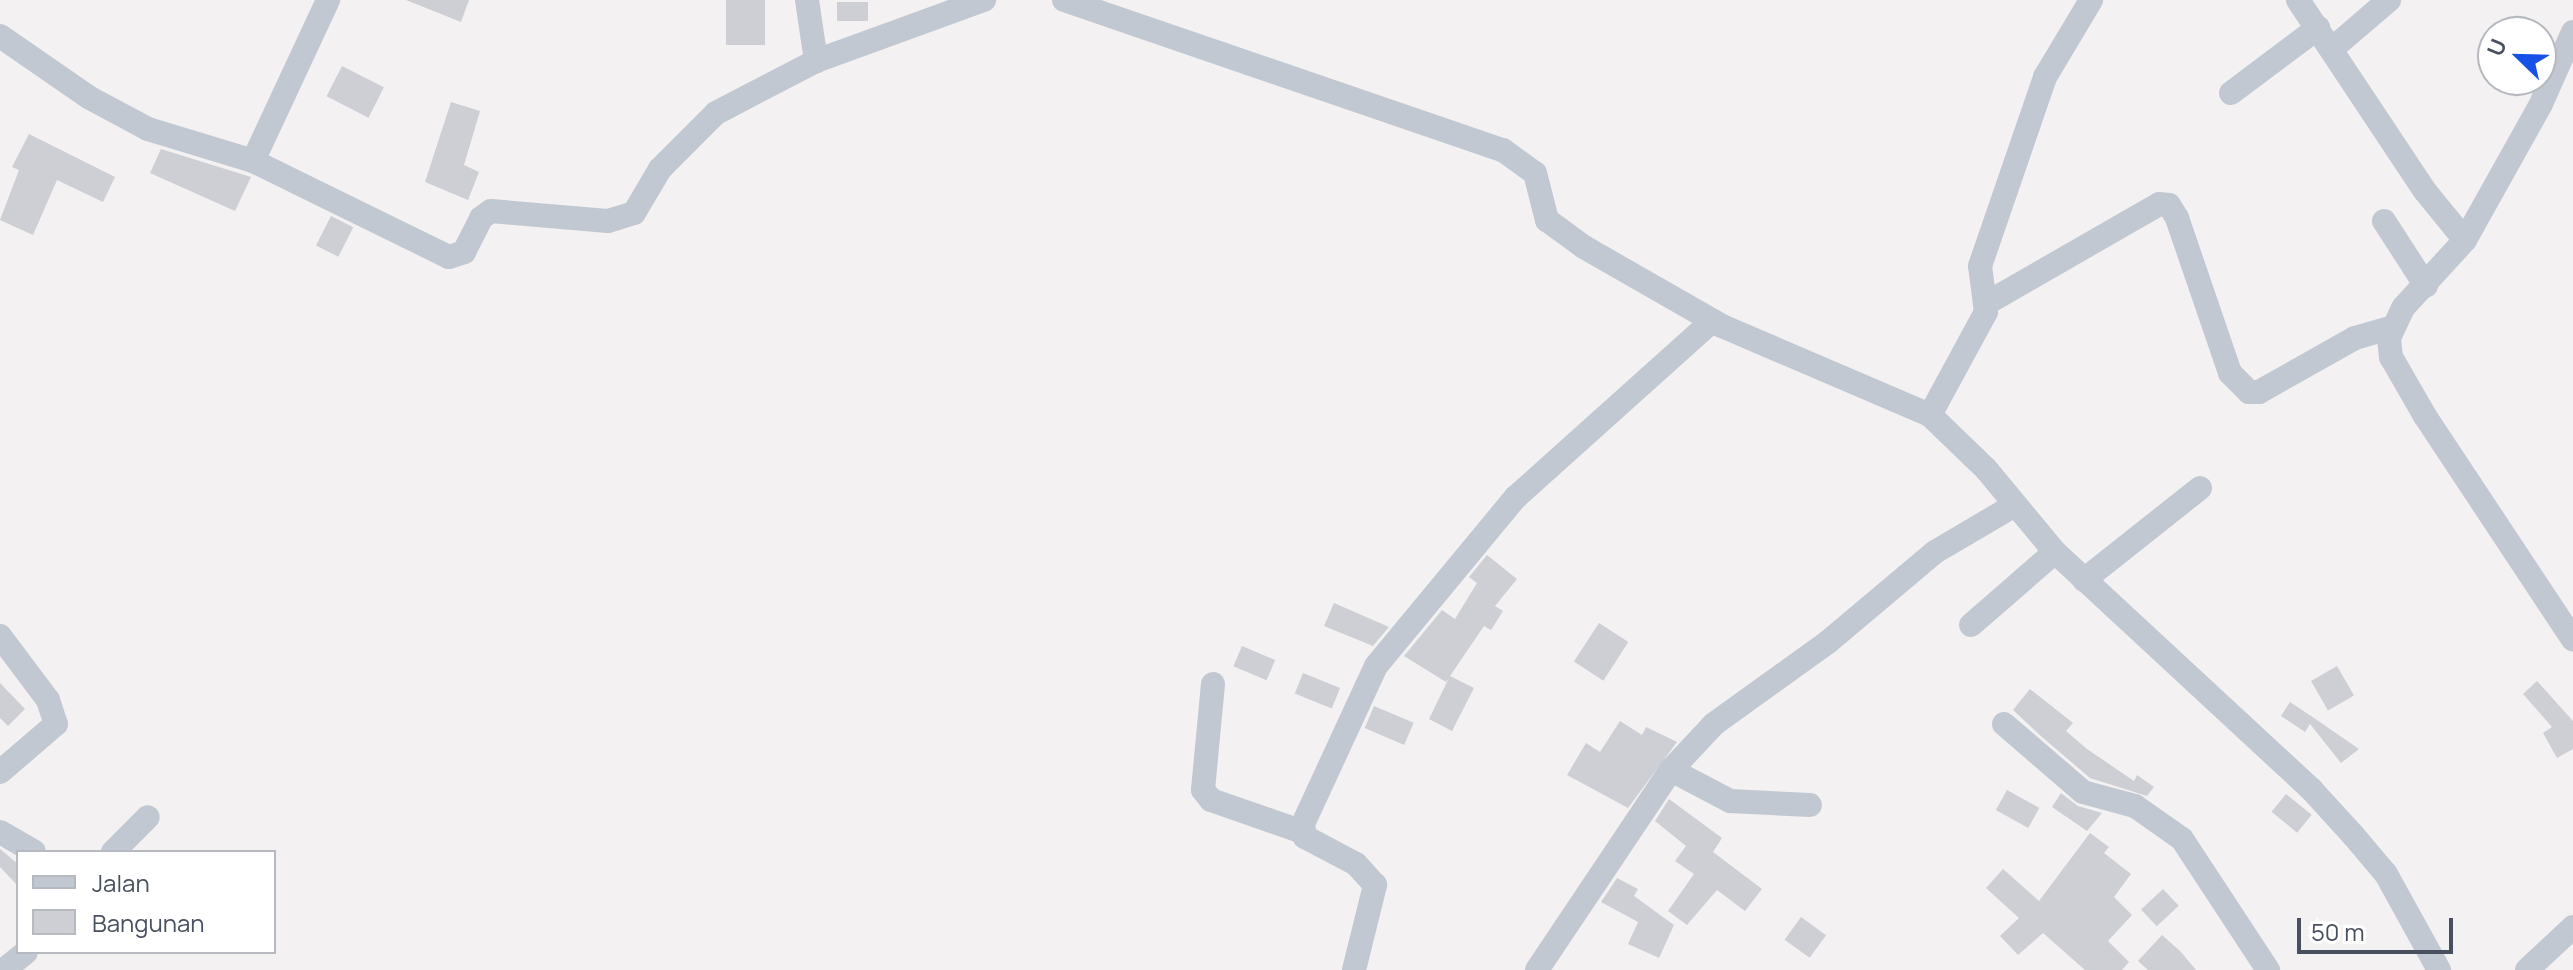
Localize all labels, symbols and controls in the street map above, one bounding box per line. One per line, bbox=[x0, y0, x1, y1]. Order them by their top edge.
north arrow bbox=[2477, 16, 2557, 96]
text: U bbox=[2480, 34, 2514, 61]
legend bbox=[16, 850, 276, 954]
text: Jalan bbox=[92, 866, 150, 899]
scale bar bbox=[2301, 902, 2457, 952]
text: Bangunan bbox=[92, 906, 205, 939]
text: 50 m bbox=[2311, 915, 2365, 948]

